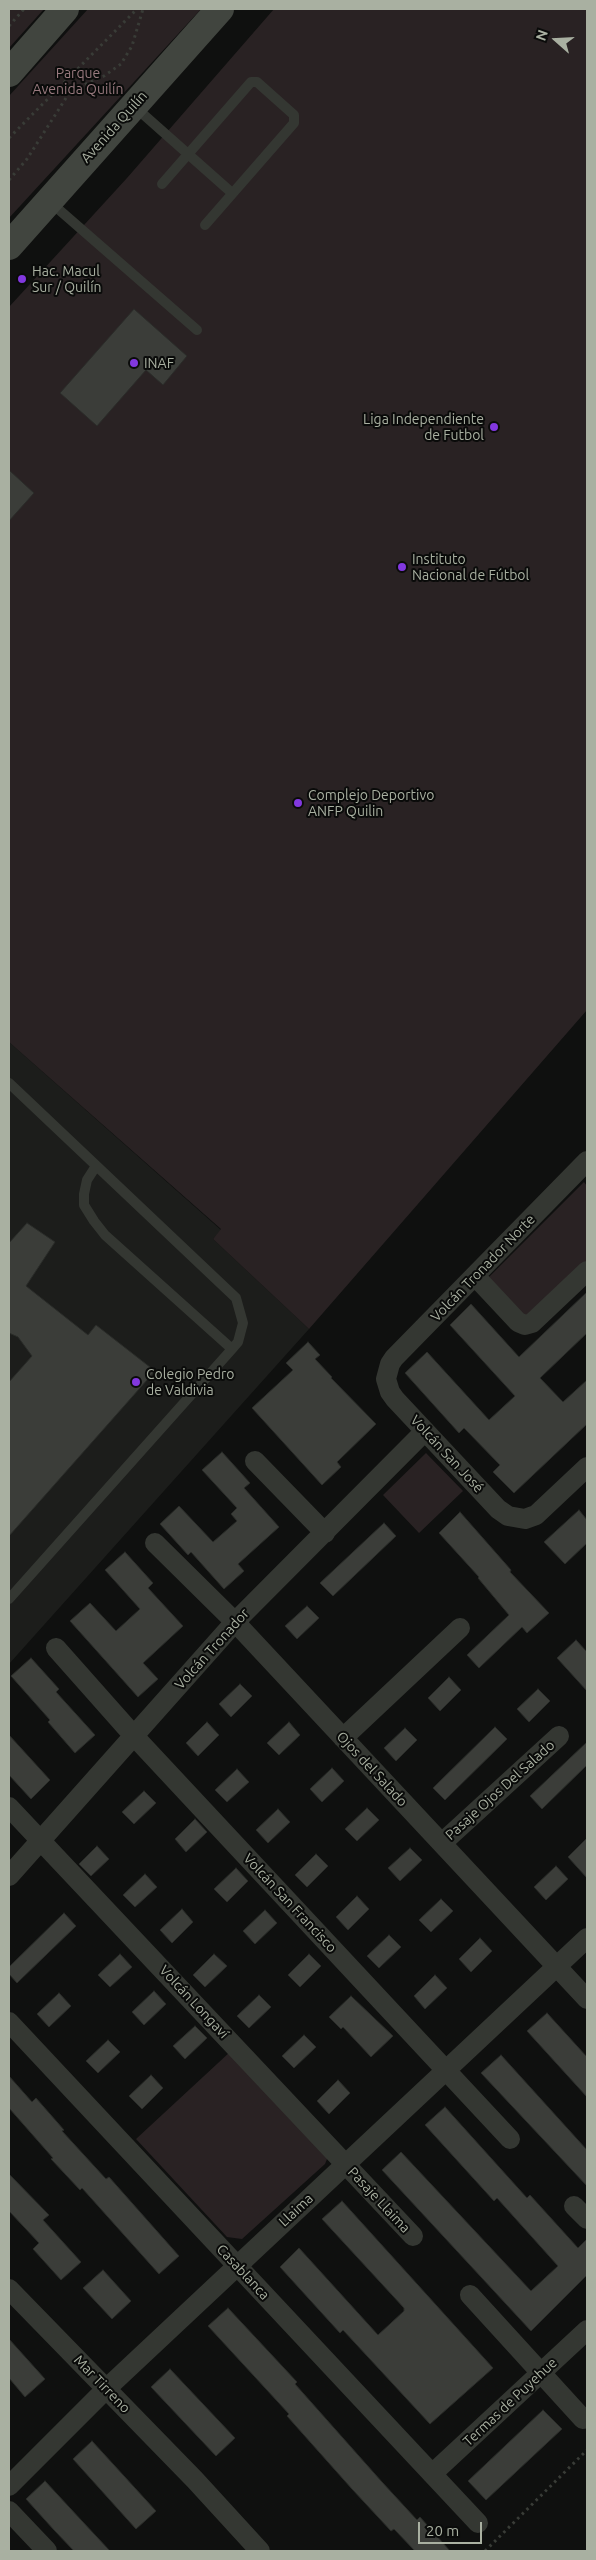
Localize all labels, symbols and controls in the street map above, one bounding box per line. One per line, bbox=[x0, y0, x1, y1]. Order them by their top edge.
north arrow bbox=[531, 15, 581, 65]
text: N bbox=[533, 28, 551, 43]
park label: Parque Avenida Quilín bbox=[33, 65, 123, 98]
street label: Avenida Quilín bbox=[77, 88, 151, 166]
place label: Hac. Macul Sur / Quilín bbox=[32, 263, 102, 296]
marker: Hac. Macul Sur / Quilín bbox=[16, 273, 28, 285]
place label: INAF bbox=[144, 355, 174, 371]
marker: INAF bbox=[128, 357, 140, 369]
place label: Liga Independiente de Futbol bbox=[363, 411, 484, 444]
marker: Liga Independiente de Futbol bbox=[488, 421, 500, 433]
place label: Instituto Nacional de Fútbol bbox=[412, 551, 529, 584]
marker: Instituto Nacional de Fútbol bbox=[396, 561, 408, 573]
place label: Complejo Deportivo ANFP Quilin bbox=[308, 787, 434, 820]
marker: Complejo Deportivo ANFP Quilin bbox=[292, 797, 304, 809]
street label: Volcán Tronador Norte bbox=[427, 1211, 539, 1325]
place label: Colegio Pedro de Valdivia bbox=[146, 1366, 234, 1398]
marker: Colegio Pedro de Valdivia bbox=[130, 1376, 142, 1388]
street label: Volcán San José bbox=[407, 1412, 487, 1496]
street label: Volcán Tronador bbox=[171, 1605, 253, 1693]
street label: Ojos del Salado bbox=[333, 1728, 411, 1810]
street label: Pasaje Ojos Del Salado bbox=[442, 1737, 558, 1843]
street label: Volcán San Francisco bbox=[240, 1850, 340, 1956]
street label: Volcán Longaví bbox=[156, 1962, 232, 2042]
street label: Pasaje Llaima bbox=[344, 2164, 414, 2236]
street label: Llaima bbox=[275, 2190, 317, 2230]
street label: Casablanca bbox=[213, 2241, 273, 2303]
street label: Mar Tirreno bbox=[70, 2352, 134, 2416]
street label: Termas de Puyehue bbox=[460, 2354, 560, 2450]
scale bar bbox=[421, 2512, 485, 2544]
text: 20 m bbox=[426, 2522, 459, 2539]

